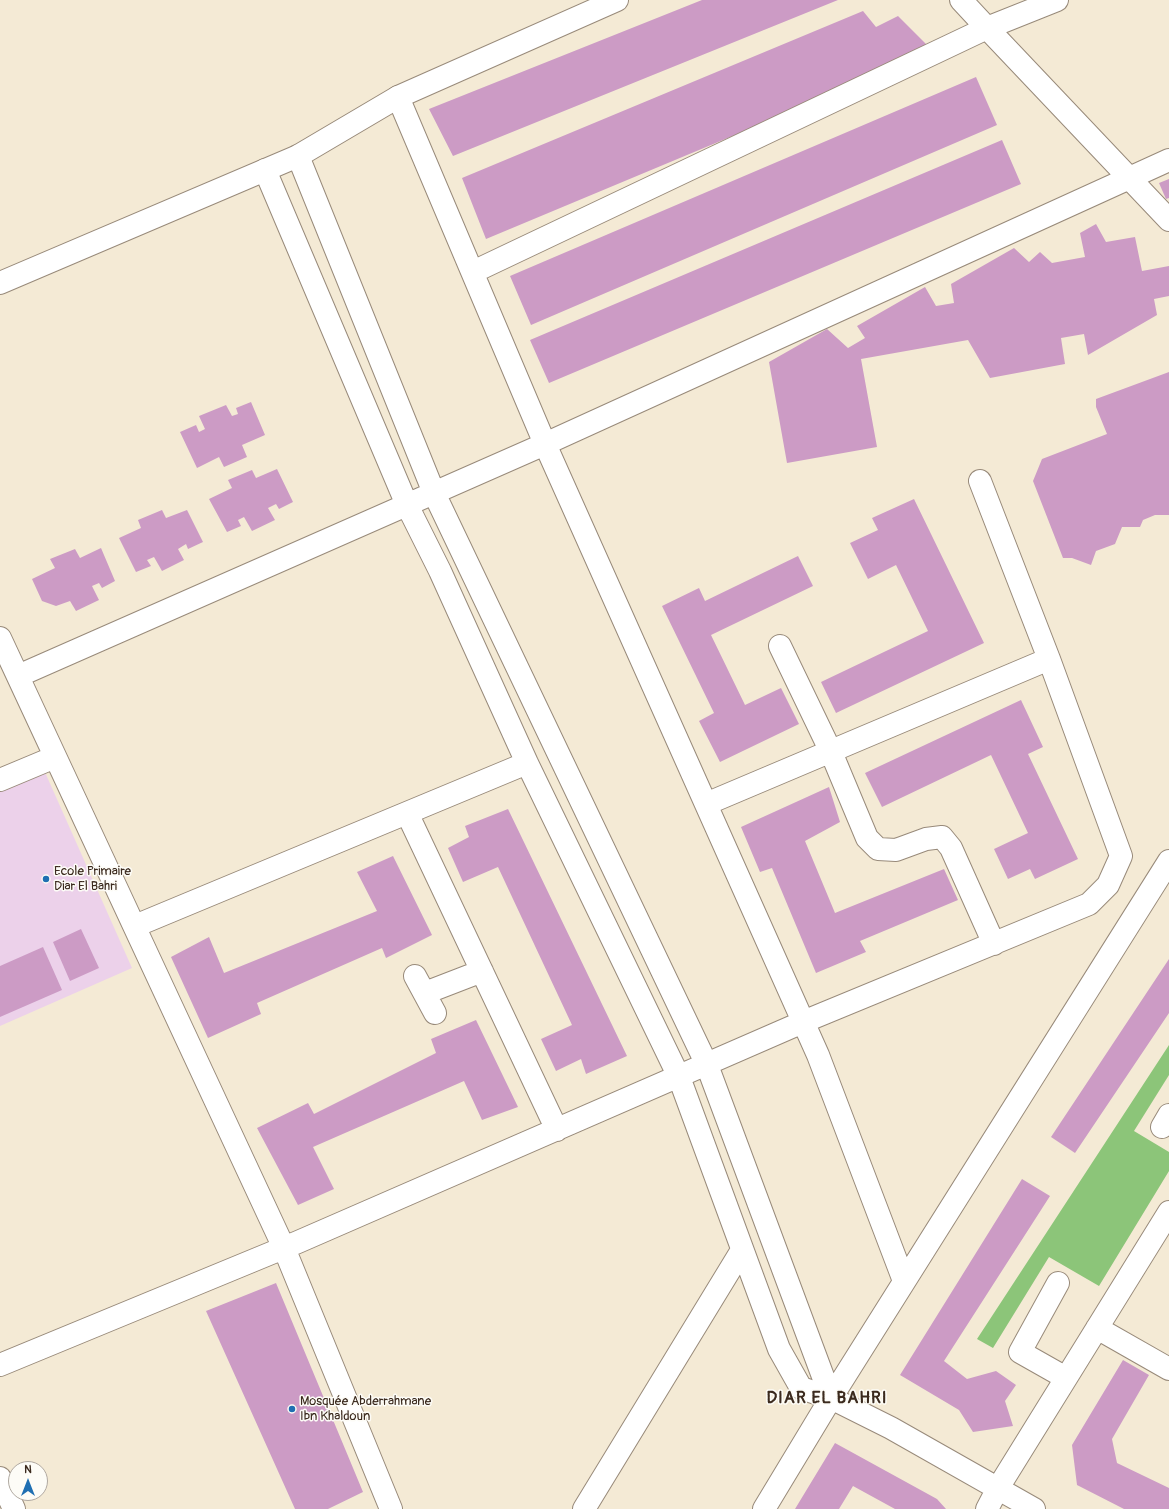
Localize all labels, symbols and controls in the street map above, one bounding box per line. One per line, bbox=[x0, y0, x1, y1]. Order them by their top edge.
place label: Ecole Primaire Diar El Bahri bbox=[54, 864, 131, 895]
marker: Ecole Primaire Diar El Bahri bbox=[41, 874, 51, 884]
district label: DIAR EL BAHRI bbox=[766, 1389, 888, 1409]
place label: Mosquée Abderrahmane Ibn Khaldoun bbox=[300, 1394, 431, 1425]
marker: Mosquée Abderrahmane Ibn Khaldoun bbox=[287, 1404, 297, 1414]
north arrow bbox=[8, 1461, 48, 1501]
text: N bbox=[24, 1463, 32, 1476]

